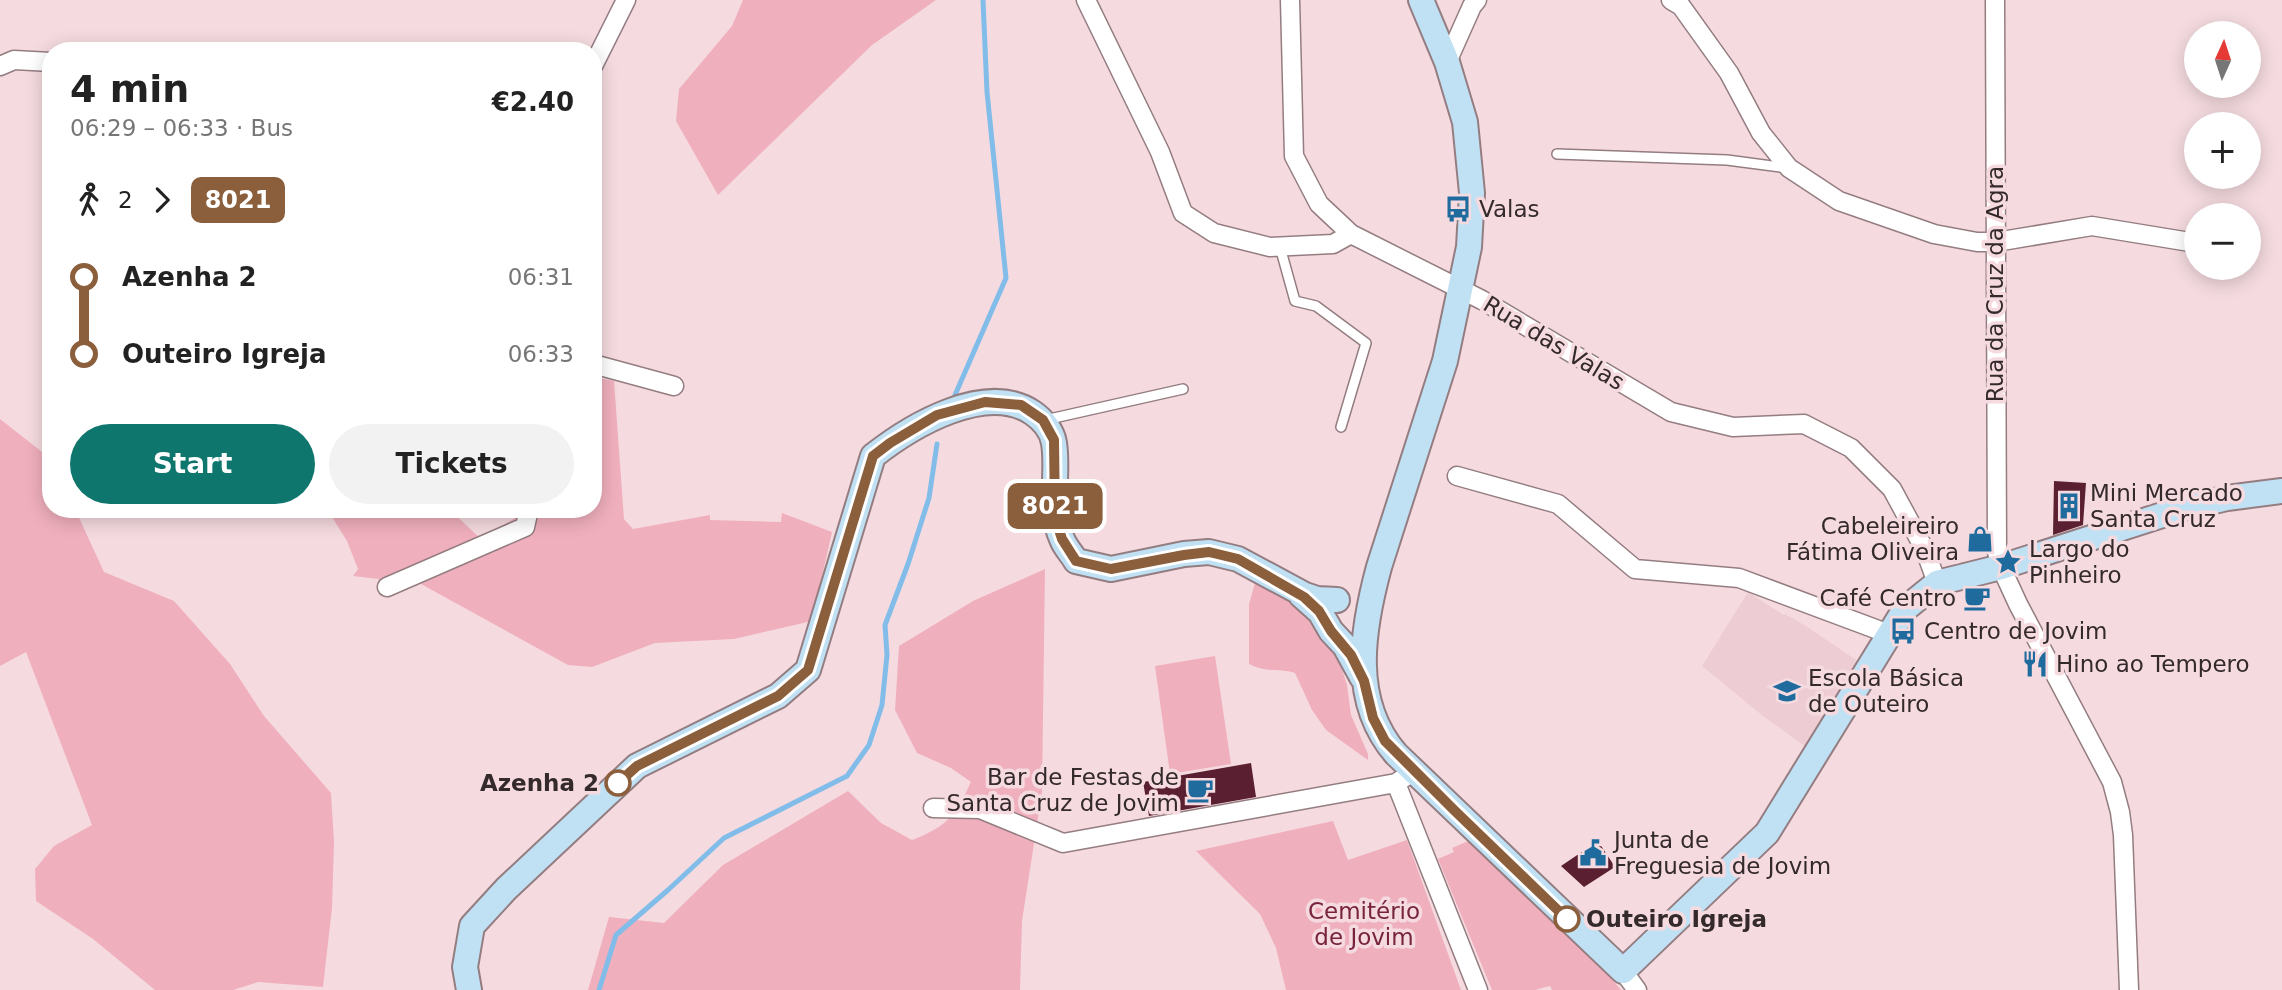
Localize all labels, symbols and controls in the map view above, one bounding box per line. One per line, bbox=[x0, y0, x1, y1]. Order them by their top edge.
north arrow bbox=[2184, 21, 2261, 98]
map controls bbox=[2184, 21, 2261, 280]
text: 4 min bbox=[70, 67, 189, 111]
text: €2.40 bbox=[492, 87, 574, 117]
button: + bbox=[2184, 112, 2261, 189]
text: 06:29 – 06:33 · Bus bbox=[70, 115, 293, 141]
street label: Rua da Cruz da Agra bbox=[1982, 166, 2008, 402]
icon: walk bbox=[70, 181, 108, 219]
icon: forward bbox=[143, 181, 181, 219]
text: 8021 bbox=[205, 186, 271, 214]
text: 2 bbox=[118, 187, 133, 213]
bus stop icon: Valas bbox=[1443, 194, 1473, 224]
place label: Valas bbox=[1479, 196, 1540, 222]
button: − bbox=[2184, 203, 2261, 280]
text: Azenha 2 bbox=[122, 262, 257, 292]
text: 06:31 bbox=[508, 264, 574, 290]
street label: Rua das Valas bbox=[1479, 291, 1629, 395]
text: Outeiro Igreja bbox=[122, 339, 327, 369]
text: 06:33 bbox=[508, 341, 574, 367]
button: Start bbox=[70, 424, 315, 504]
button: Tickets bbox=[329, 424, 574, 504]
place label: Mini Mercado Santa Cruz bbox=[2090, 480, 2243, 532]
line badge: 8021 bbox=[1006, 483, 1104, 529]
building icon: Mini Mercado Santa Cruz bbox=[2054, 491, 2084, 521]
text: 8021 bbox=[1022, 492, 1088, 520]
place label: Cabeleireiro Fátima Oliveira bbox=[1786, 513, 1959, 565]
shop icon: Cabeleireiro Fátima Oliveira bbox=[1965, 524, 1995, 554]
place label: Largo do Pinheiro bbox=[2029, 536, 2130, 588]
place icon: Largo do Pinheiro bbox=[1993, 547, 2023, 577]
cafe icon: Café Centro bbox=[1962, 583, 1992, 613]
place label: Café Centro bbox=[1819, 585, 1956, 611]
bus stop icon: Centro de Jovim bbox=[1888, 616, 1918, 646]
place label: Centro de Jovim bbox=[1924, 618, 2107, 644]
restaurant icon: Hino ao Tempero bbox=[2020, 649, 2050, 679]
place label: Hino ao Tempero bbox=[2056, 651, 2250, 677]
place label: Escola Básica de Outeiro bbox=[1808, 665, 1964, 717]
school or university icon: Escola Básica de Outeiro bbox=[1772, 676, 1802, 706]
place label: Bar de Festas de Santa Cruz de Jovim bbox=[947, 764, 1179, 816]
place label: Azenha 2 bbox=[480, 770, 599, 796]
marker: Azenha 2 bbox=[605, 770, 631, 796]
cafe icon: Bar de Festas de Santa Cruz de Jovim bbox=[1185, 775, 1215, 805]
place label: Junta de Freguesia de Jovim bbox=[1612, 827, 1831, 879]
public building icon: Junta de Freguesia de Jovim bbox=[1578, 838, 1608, 868]
park label: Cemitério de Jovim bbox=[1308, 898, 1420, 950]
marker: Outeiro Igreja bbox=[1554, 906, 1580, 932]
place label: Outeiro Igreja bbox=[1586, 906, 1767, 932]

